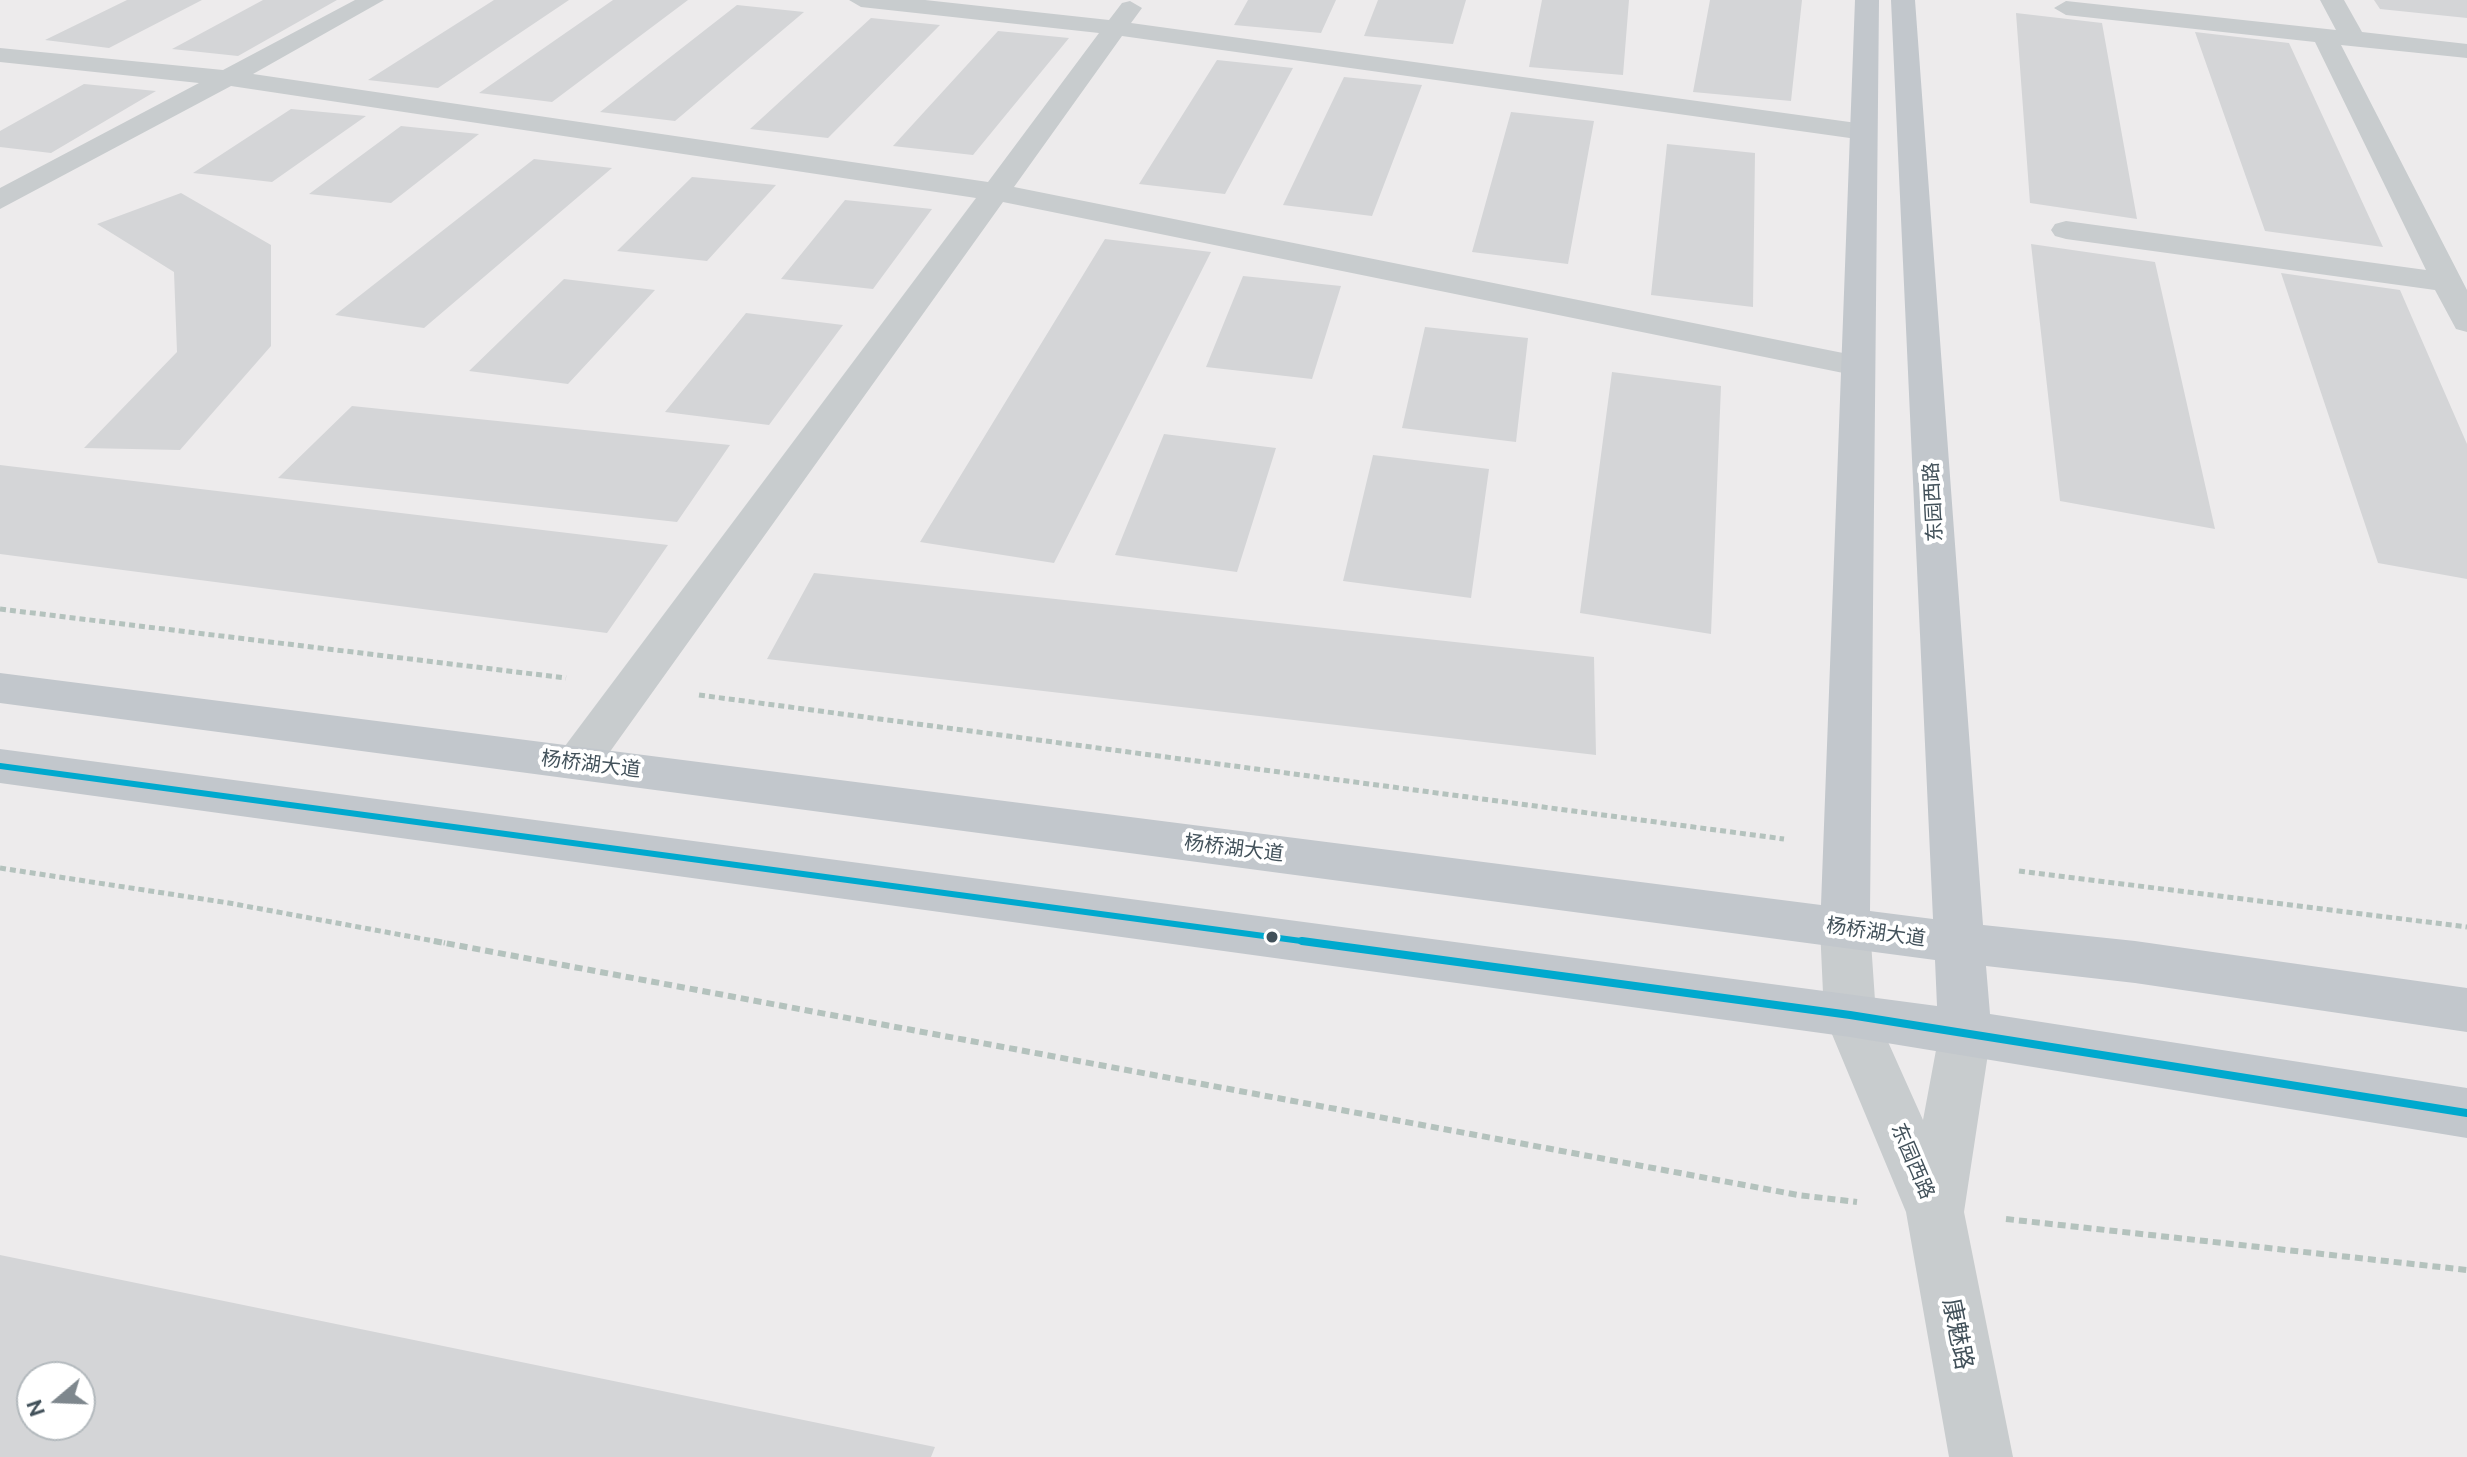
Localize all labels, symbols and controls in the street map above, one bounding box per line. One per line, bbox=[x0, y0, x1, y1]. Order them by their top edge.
street label: 东园西路 bbox=[1919, 461, 1947, 543]
street label: 杨桥湖大道 bbox=[540, 746, 642, 782]
street label: 杨桥湖大道 bbox=[1183, 830, 1285, 866]
street label: 杨桥湖大道 bbox=[1825, 913, 1927, 951]
unlabelled marker bbox=[1264, 929, 1280, 945]
street label: 东园西路 bbox=[1886, 1119, 1940, 1203]
street label: 康魅路 bbox=[1937, 1296, 1979, 1372]
north arrow bbox=[16, 1361, 96, 1441]
text: N bbox=[20, 1396, 49, 1420]

